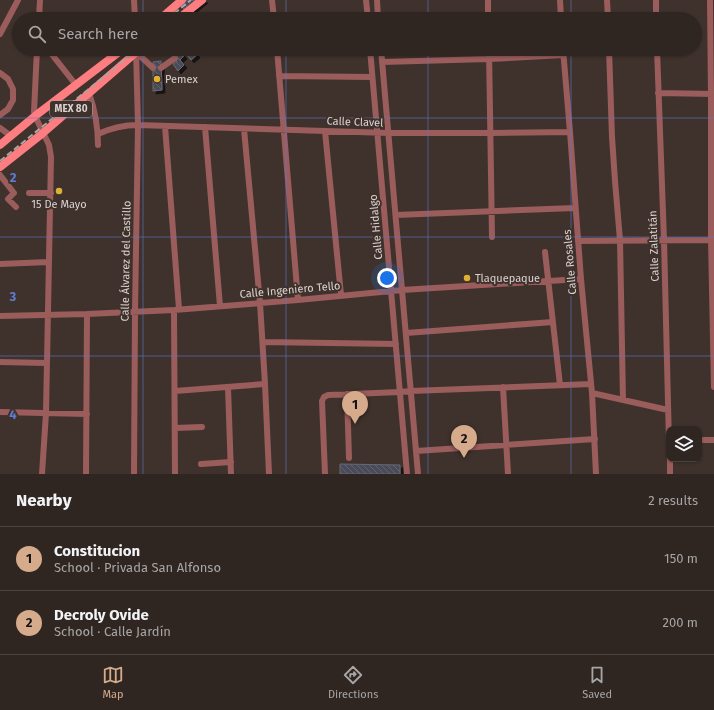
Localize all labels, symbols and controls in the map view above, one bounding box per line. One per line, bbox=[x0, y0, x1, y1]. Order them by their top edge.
search box bbox=[12, 12, 702, 56]
icon: search bbox=[26, 23, 48, 45]
text: Search here bbox=[58, 25, 138, 43]
place label: Pemex bbox=[165, 73, 198, 86]
marker: Pemex bbox=[152, 74, 162, 84]
road number: MEX 80 bbox=[50, 101, 92, 117]
street label: Calle Clavel bbox=[326, 115, 384, 129]
text: 2 bbox=[10, 170, 17, 185]
marker: 15 De Mayo bbox=[54, 186, 64, 196]
street label: Calle Hidalgo bbox=[367, 194, 385, 260]
place label: 15 De Mayo bbox=[31, 198, 87, 211]
street label: Calle Álvarez del Castillo bbox=[117, 200, 134, 322]
street label: Calle Zalatitán bbox=[646, 210, 662, 282]
street label: Calle Rosales bbox=[561, 229, 579, 295]
your location bbox=[377, 268, 397, 288]
place label: Tlaquepaque bbox=[475, 272, 540, 285]
marker: Tlaquepaque bbox=[462, 273, 472, 283]
street label: Calle Ingeniero Tello bbox=[239, 279, 341, 301]
text: 3 bbox=[9, 289, 17, 304]
pin: 1 bbox=[342, 391, 368, 424]
text: 4 bbox=[9, 407, 17, 422]
pin: 2 bbox=[451, 425, 477, 458]
map controls bbox=[666, 426, 702, 462]
button: layers bbox=[666, 426, 702, 462]
text: Nearby bbox=[16, 490, 71, 511]
text: 2 results bbox=[648, 493, 698, 508]
text: Constitucion bbox=[54, 542, 140, 560]
text: 1 bbox=[26, 551, 32, 566]
text: 150 m bbox=[664, 551, 698, 566]
text: School · Privada San Alfonso bbox=[54, 560, 221, 575]
text: Decroly Ovide bbox=[54, 606, 149, 624]
text: 2 bbox=[26, 615, 32, 630]
text: 200 m bbox=[662, 615, 698, 630]
text: School · Calle Jardín bbox=[54, 624, 171, 639]
tab: Map bbox=[102, 664, 124, 701]
tab: Directions bbox=[328, 664, 378, 701]
tab: Saved bbox=[582, 664, 612, 701]

